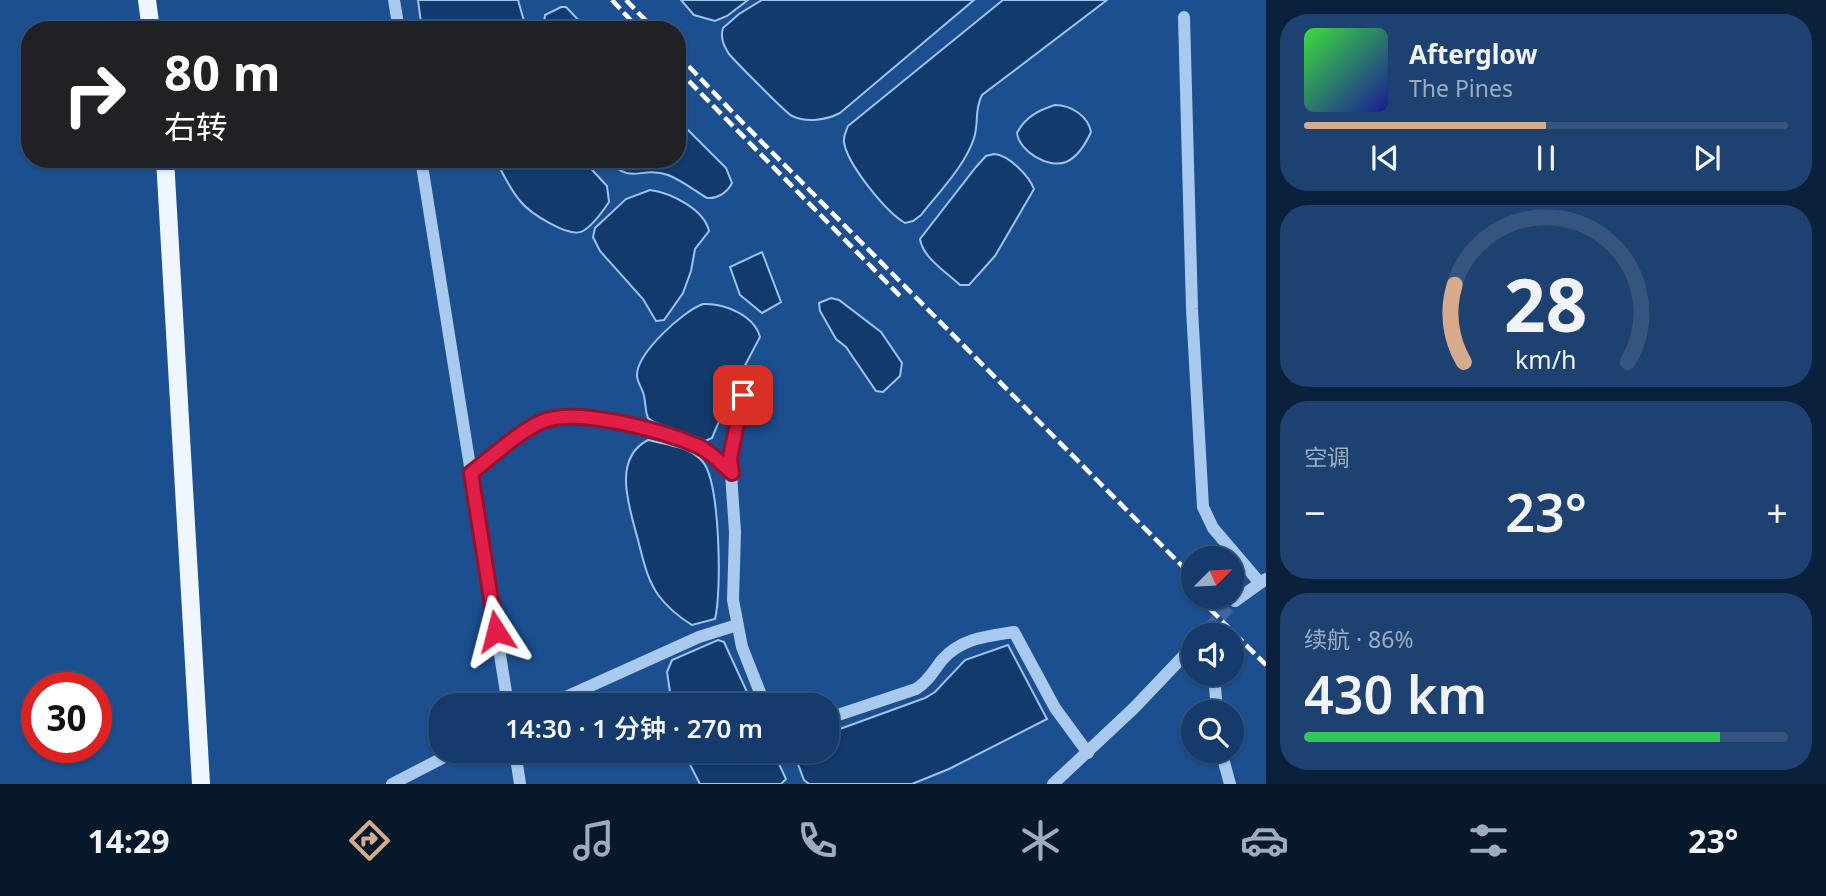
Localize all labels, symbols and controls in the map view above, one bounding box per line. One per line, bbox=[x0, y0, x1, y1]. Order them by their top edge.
text: Afterglow bbox=[1409, 36, 1537, 72]
text: 80 m bbox=[164, 39, 281, 105]
icon: right bbox=[49, 49, 140, 140]
text: The Pines bbox=[1409, 72, 1513, 104]
text: 右转 bbox=[164, 105, 228, 148]
icon: previous bbox=[1366, 139, 1404, 177]
icon: pause bbox=[1527, 139, 1565, 177]
icon: next bbox=[1688, 139, 1726, 177]
text: 28 bbox=[1504, 255, 1588, 354]
text: km/h bbox=[1515, 342, 1577, 376]
pin bbox=[713, 365, 773, 425]
icon: arrive bbox=[724, 376, 762, 414]
text: 空调 bbox=[1304, 441, 1350, 473]
text: 23° bbox=[1505, 476, 1587, 547]
text: − bbox=[1304, 486, 1326, 538]
text: + bbox=[1766, 486, 1788, 538]
north arrow bbox=[1181, 546, 1244, 609]
map controls bbox=[1181, 546, 1244, 763]
position arrow bbox=[459, 594, 533, 668]
button: sound bbox=[1181, 623, 1244, 686]
text: 续航 · 86% bbox=[1304, 623, 1414, 655]
text: 430 km bbox=[1304, 658, 1487, 729]
speed limit sign: 30 bbox=[21, 672, 112, 763]
button: search bbox=[1181, 700, 1244, 763]
text: 14:30 · 1 分钟 · 270 m bbox=[505, 710, 763, 746]
icon: directions bbox=[345, 816, 394, 865]
icon: music bbox=[569, 816, 618, 865]
icon: phone bbox=[793, 816, 842, 865]
icon: climate bbox=[1016, 816, 1065, 865]
icon: car bbox=[1240, 816, 1289, 865]
icon: filters bbox=[1464, 816, 1513, 865]
text: 14:29 bbox=[87, 819, 170, 862]
text: 23° bbox=[1688, 819, 1738, 862]

